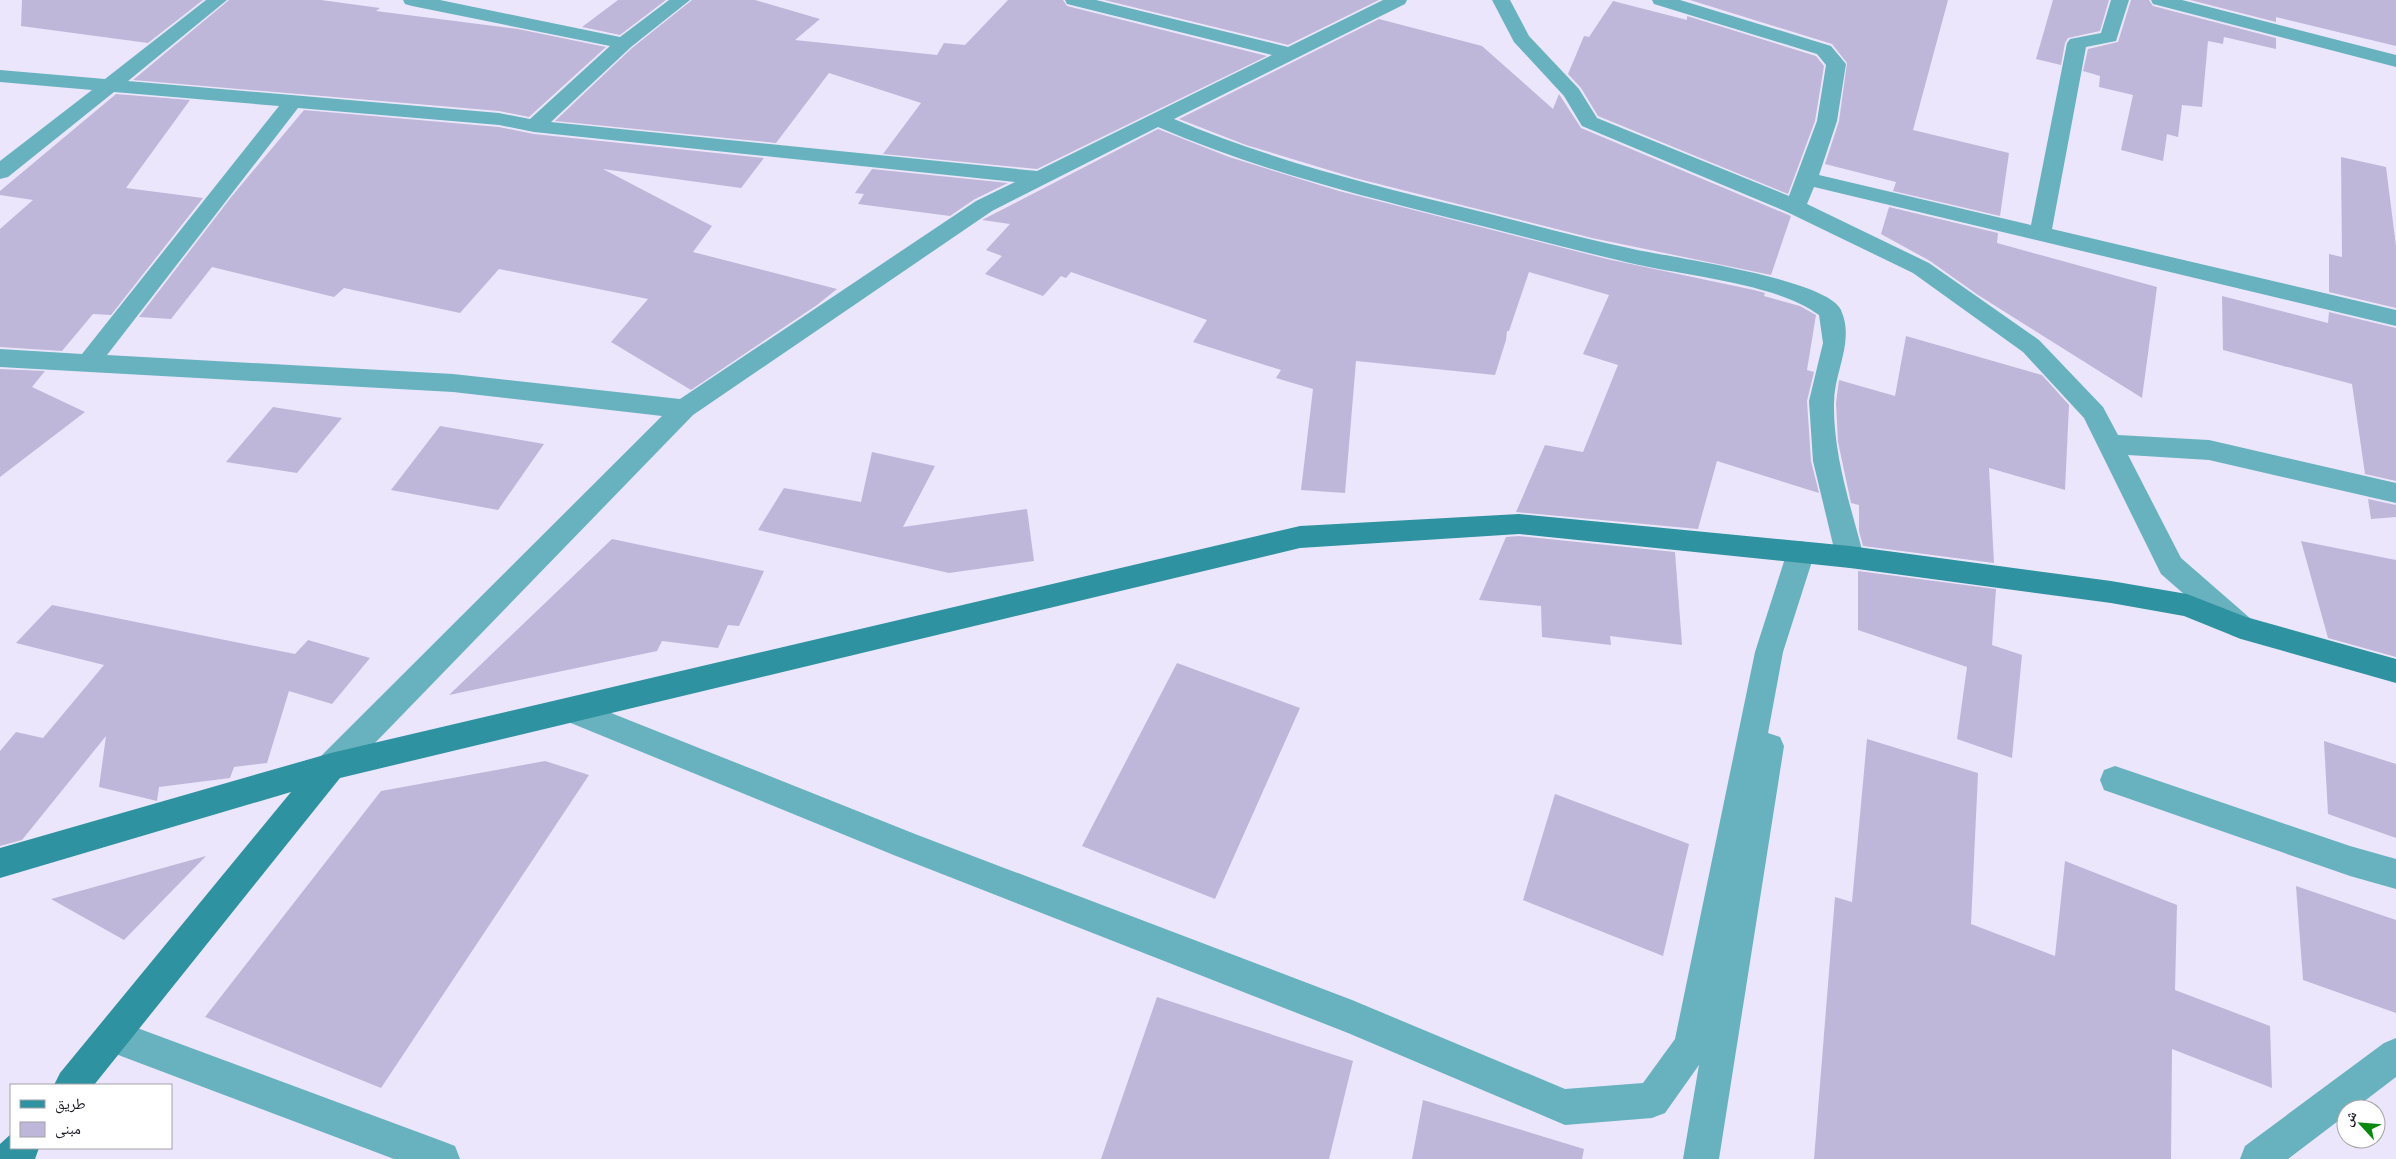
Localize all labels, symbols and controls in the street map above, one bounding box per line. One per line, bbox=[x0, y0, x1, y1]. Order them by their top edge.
legend bbox=[10, 1084, 172, 1149]
text: طريق bbox=[55, 1095, 86, 1114]
north arrow bbox=[2336, 1099, 2386, 1149]
text: ش bbox=[2339, 1108, 2361, 1129]
text: مبنى bbox=[55, 1120, 81, 1139]

